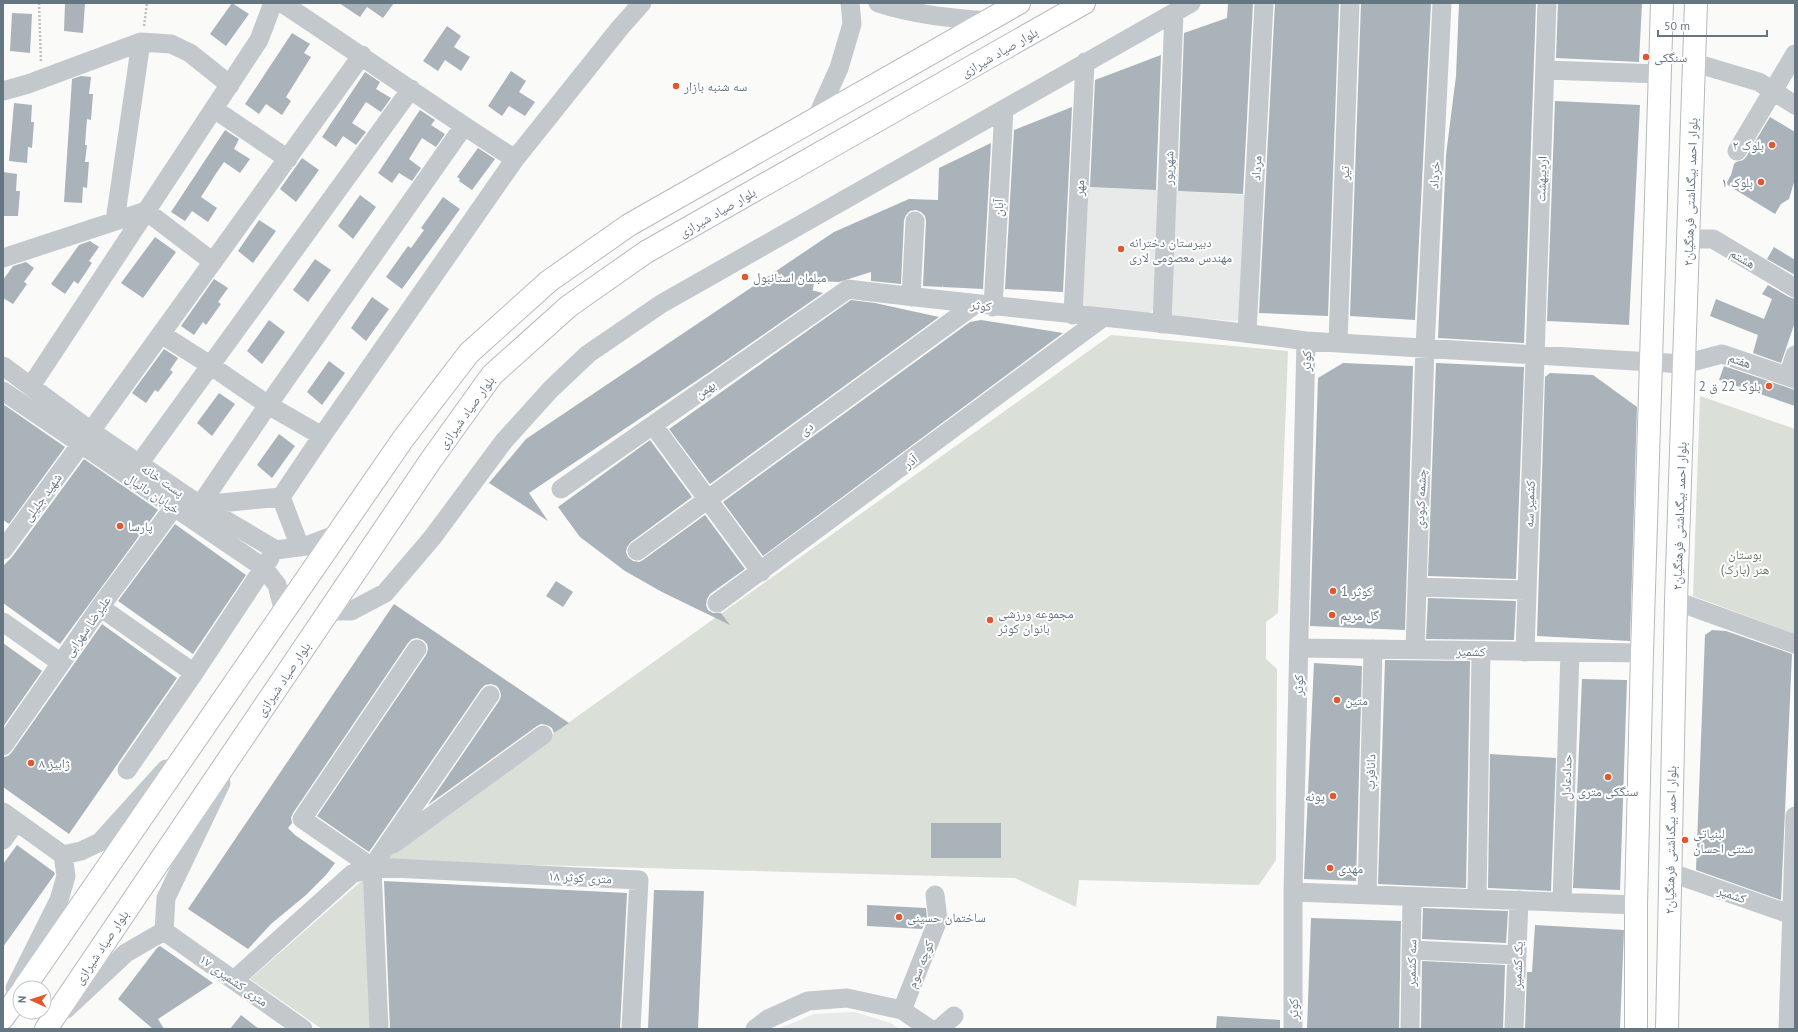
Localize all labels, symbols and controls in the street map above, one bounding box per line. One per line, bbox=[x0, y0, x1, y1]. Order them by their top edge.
scale bar bbox=[1658, 12, 1767, 38]
text: 50 m bbox=[1664, 18, 1690, 33]
street label: بلوار صیاد شیرازی bbox=[958, 24, 1041, 81]
place label: سنگکی bbox=[1654, 49, 1687, 66]
marker: سنگکی bbox=[1641, 52, 1651, 62]
place label: سه شنبه بازار bbox=[683, 78, 747, 95]
marker: سه شنبه بازار bbox=[671, 81, 681, 91]
street label: بلوار احمد بیگداشتی فرهنگیان۲ bbox=[1679, 118, 1702, 266]
place label: بلوک ۲ bbox=[1732, 137, 1764, 154]
marker: بلوک ۲ bbox=[1767, 140, 1777, 150]
street label: شهریور bbox=[1159, 151, 1178, 186]
street label: مرداد bbox=[1247, 155, 1266, 181]
street label: اردیبهشت bbox=[1532, 156, 1551, 202]
street label: خرداد bbox=[1425, 161, 1444, 189]
street label: تیر bbox=[1336, 165, 1353, 182]
place label: بلوک ۱ bbox=[1721, 174, 1753, 191]
marker: بلوک ۱ bbox=[1756, 177, 1766, 187]
street label: مهر bbox=[1071, 179, 1088, 198]
street label: بلوار صیاد شیرازی bbox=[676, 184, 759, 241]
street label: آبان bbox=[990, 198, 1007, 217]
place label: دبیرستان دخترانه مهندس معصومی لاری bbox=[1129, 234, 1232, 266]
marker: دبیرستان دخترانه مهندس معصومی لاری bbox=[1116, 244, 1126, 254]
street label: هشتم bbox=[1727, 244, 1759, 273]
place label: مبلمان استانبول bbox=[753, 269, 827, 286]
marker: مبلمان استانبول bbox=[740, 272, 750, 282]
street label: کوثر bbox=[969, 296, 993, 315]
street label: هفتم bbox=[1726, 349, 1754, 372]
street label: کوثر bbox=[1298, 350, 1315, 373]
street label: بلوار صیاد شیرازی bbox=[434, 372, 499, 452]
street label: بهمن bbox=[692, 376, 719, 403]
place label: بلوک 22 ق 2 bbox=[1699, 378, 1761, 395]
marker: بلوک 22 ق 2 bbox=[1764, 381, 1774, 391]
street label: دی bbox=[796, 418, 817, 439]
street label: بلوار احمد بیگداشتی فرهنگیان۲ bbox=[1668, 442, 1691, 590]
street label: آذر bbox=[899, 450, 921, 473]
street label: پست خانه bbox=[138, 460, 188, 501]
street label: خیابان دانیال bbox=[122, 469, 183, 518]
street label: چشمه کبودی bbox=[1411, 469, 1430, 529]
street label: شهید جلیلی bbox=[19, 470, 66, 525]
street label: کشمیر سه bbox=[1520, 480, 1539, 528]
place label: پارسا bbox=[128, 518, 153, 535]
marker: پارسا bbox=[115, 521, 125, 531]
park label: بوستان (پارک) هنر bbox=[1721, 546, 1769, 578]
place label: کوثر 1 bbox=[1341, 583, 1373, 600]
marker: کوثر 1 bbox=[1328, 586, 1338, 596]
street label: علیرضا سهرابی bbox=[60, 592, 115, 660]
place label: مجموعه ورزشی بانوان کوثر bbox=[997, 605, 1074, 637]
place label: گل مریم bbox=[1340, 607, 1380, 624]
marker: گل مریم bbox=[1327, 610, 1337, 620]
marker: مجموعه ورزشی بانوان کوثر bbox=[985, 615, 995, 625]
street label: بلوار صیاد شیرازی bbox=[252, 639, 315, 720]
street label: کشمیر bbox=[1455, 643, 1486, 660]
street label: کوثر bbox=[1290, 674, 1307, 697]
place label: متین bbox=[1345, 692, 1368, 709]
marker: متین bbox=[1332, 695, 1342, 705]
street label: دانافرب bbox=[1362, 754, 1379, 790]
street label: حدادعادل bbox=[1557, 754, 1576, 800]
place label: ژابیز ۸ bbox=[39, 755, 70, 772]
marker: ژابیز ۸ bbox=[26, 758, 36, 768]
street label: بلوار احمد بیگداشتی فرهنگیان۲ bbox=[1661, 766, 1680, 914]
marker: سنگکی متری bbox=[1603, 772, 1613, 782]
place label: سنگکی متری bbox=[1578, 783, 1638, 800]
place label: پونه bbox=[1305, 788, 1325, 805]
marker: پونه bbox=[1328, 791, 1338, 801]
place label: لبنیاتی سنتی احسان bbox=[1693, 825, 1753, 857]
marker: لبنیاتی سنتی احسان bbox=[1680, 835, 1690, 845]
place label: مهدی bbox=[1338, 860, 1363, 877]
marker: مهدی bbox=[1325, 863, 1335, 873]
street label: ۱۸ متری کوثر bbox=[548, 867, 612, 888]
street label: کشمیر bbox=[1714, 881, 1749, 907]
street label: بلوار صیاد شیرازی bbox=[70, 907, 133, 988]
place label: ساختمان حسینی bbox=[907, 909, 986, 926]
marker: ساختمان حسینی bbox=[894, 912, 904, 922]
street label: کوچه سوم bbox=[903, 937, 938, 991]
street label: سه کشمیر bbox=[1403, 939, 1420, 988]
street label: یک کشمیر bbox=[1508, 941, 1527, 990]
street label: ۱۷ متری کشمیری bbox=[196, 951, 271, 1010]
north arrow bbox=[12, 980, 52, 1020]
text: N bbox=[15, 995, 29, 1003]
street label: کوثر bbox=[1285, 998, 1302, 1021]

